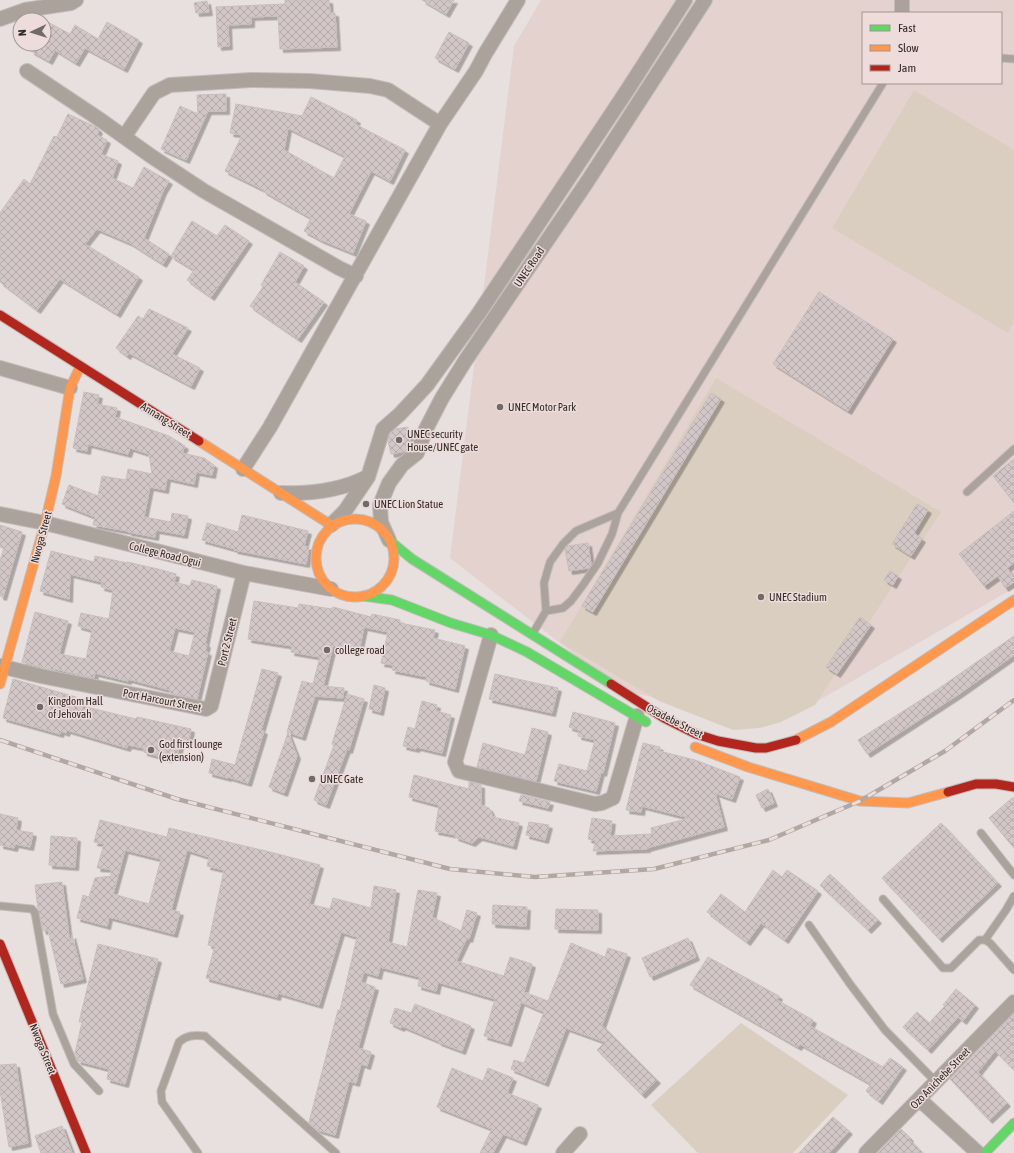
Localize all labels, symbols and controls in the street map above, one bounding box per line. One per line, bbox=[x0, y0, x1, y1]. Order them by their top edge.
north arrow bbox=[12, 12, 52, 52]
legend bbox=[862, 12, 1002, 84]
text: Fast bbox=[898, 21, 916, 35]
text: N bbox=[16, 29, 28, 36]
text: Slow bbox=[898, 41, 919, 55]
text: Jam bbox=[898, 61, 916, 75]
street label: UNEC Road bbox=[511, 245, 547, 289]
street label: Annang Street bbox=[139, 400, 193, 440]
place label: UNEC Motor Park bbox=[508, 401, 576, 413]
marker: UNEC Motor Park bbox=[495, 402, 505, 412]
place label: UNEC security House/UNEC gate bbox=[407, 428, 478, 453]
marker: UNEC security House/UNEC gate bbox=[394, 435, 404, 445]
place label: UNEC Lion Statue bbox=[374, 498, 443, 510]
marker: UNEC Lion Statue bbox=[361, 499, 371, 509]
street label: Nwoga Street bbox=[28, 510, 54, 564]
street label: College Road Ogui bbox=[128, 539, 202, 569]
place label: UNEC Stadium bbox=[769, 591, 827, 603]
marker: UNEC Stadium bbox=[756, 592, 766, 602]
street label: Port 2 Street bbox=[215, 617, 239, 667]
place label: college road bbox=[335, 644, 385, 656]
marker: college road bbox=[322, 645, 332, 655]
street label: Port Harcourt Street bbox=[122, 687, 202, 713]
place label: Kingdom Hall of Jehovah bbox=[48, 695, 103, 720]
marker: Kingdom Hall of Jehovah bbox=[35, 702, 45, 712]
street label: Osadebe Street bbox=[645, 702, 705, 740]
place label: God first lounge (extension) bbox=[159, 738, 222, 763]
marker: God first lounge (extension) bbox=[146, 745, 156, 755]
place label: UNEC Gate bbox=[320, 773, 363, 785]
marker: UNEC Gate bbox=[307, 774, 317, 784]
street label: Nwoga Street bbox=[27, 1022, 59, 1076]
street label: Ozo Anichebe Street bbox=[908, 1045, 972, 1111]

